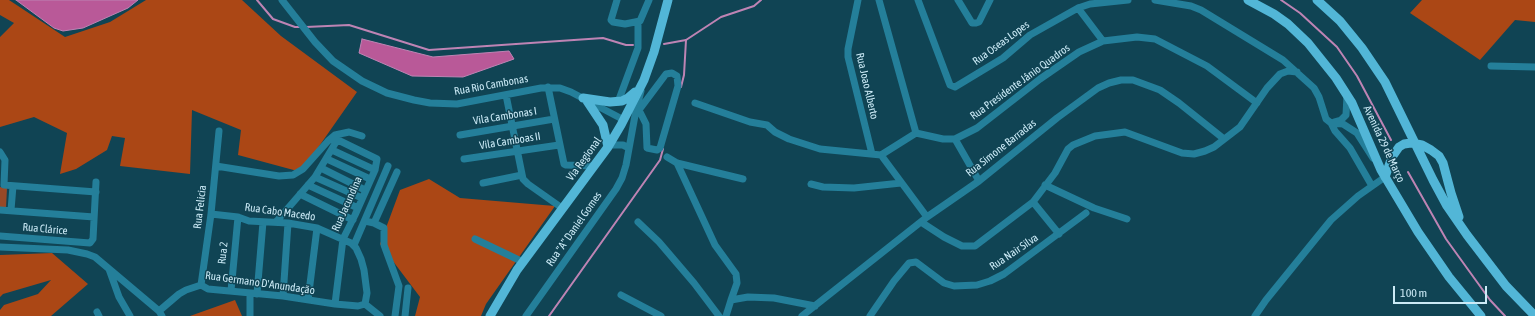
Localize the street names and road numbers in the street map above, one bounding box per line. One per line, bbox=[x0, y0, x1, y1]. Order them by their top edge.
street label: Rua Oseas Lopes bbox=[970, 18, 1032, 68]
street label: Rua Presidente Jânio Quadros bbox=[968, 41, 1072, 123]
street label: Rua Joao Alberto bbox=[853, 51, 881, 121]
street label: Rua Rio Cambonas bbox=[453, 72, 529, 98]
street label: Vila Cambonas I bbox=[472, 104, 538, 128]
street label: Avenida 29 de Março bbox=[1360, 104, 1408, 184]
street label: Rua Simone Barradas bbox=[963, 116, 1039, 180]
street label: Vila Camboas II bbox=[478, 130, 542, 152]
street label: Via Regional bbox=[564, 135, 604, 183]
street label: Rua Jacundina bbox=[329, 174, 365, 234]
street label: Rua Felicia bbox=[191, 184, 209, 230]
street label: Rua "A" Daniel Gomes bbox=[543, 189, 605, 269]
street label: Rua Cabo Macedo bbox=[244, 201, 316, 223]
street label: Rua Clárice bbox=[22, 220, 68, 238]
street label: Rua Nair Silva bbox=[987, 231, 1041, 273]
street label: Rua 2 bbox=[215, 241, 231, 265]
street label: Rua Germano D'Anundação bbox=[204, 269, 316, 297]

